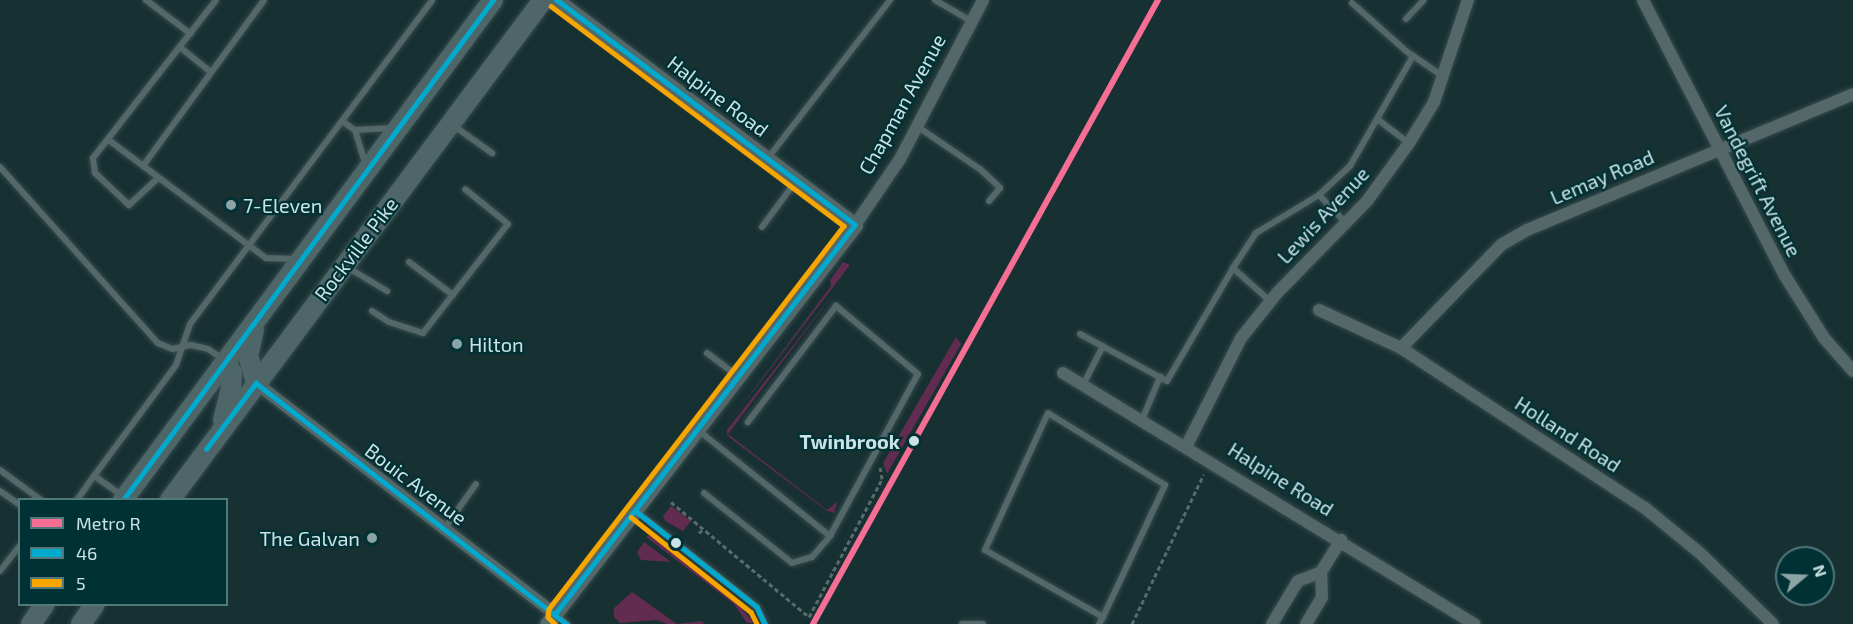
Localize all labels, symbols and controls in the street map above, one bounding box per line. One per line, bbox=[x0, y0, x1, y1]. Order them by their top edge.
street label: Chapman Avenue bbox=[853, 29, 951, 179]
street label: Halpine Road bbox=[663, 50, 773, 142]
street label: Vandegrift Avenue bbox=[1709, 101, 1807, 261]
street label: Lemay Road bbox=[1546, 144, 1658, 210]
street label: Lewis Avenue bbox=[1272, 161, 1374, 269]
street label: Rockville Pike bbox=[309, 192, 403, 306]
place label: 7-Eleven bbox=[243, 193, 322, 217]
marker: 7-Eleven bbox=[224, 198, 238, 212]
place label: Hilton bbox=[469, 332, 524, 356]
marker: Hilton bbox=[450, 337, 464, 351]
street label: Holland Road bbox=[1511, 391, 1625, 477]
place label: Twinbrook bbox=[800, 429, 900, 453]
marker: Twinbrook bbox=[905, 432, 923, 450]
street label: Halpine Road bbox=[1224, 437, 1338, 521]
street label: Bouic Avenue bbox=[360, 438, 472, 530]
legend bbox=[18, 498, 228, 606]
text: Metro R bbox=[76, 512, 141, 534]
place label: The Galvan bbox=[259, 526, 360, 550]
marker: The Galvan bbox=[365, 531, 379, 545]
unlabelled marker bbox=[670, 537, 682, 549]
text: 46 bbox=[76, 542, 97, 564]
north arrow bbox=[1775, 546, 1835, 606]
text: N bbox=[1810, 562, 1831, 579]
text: 5 bbox=[76, 572, 86, 594]

